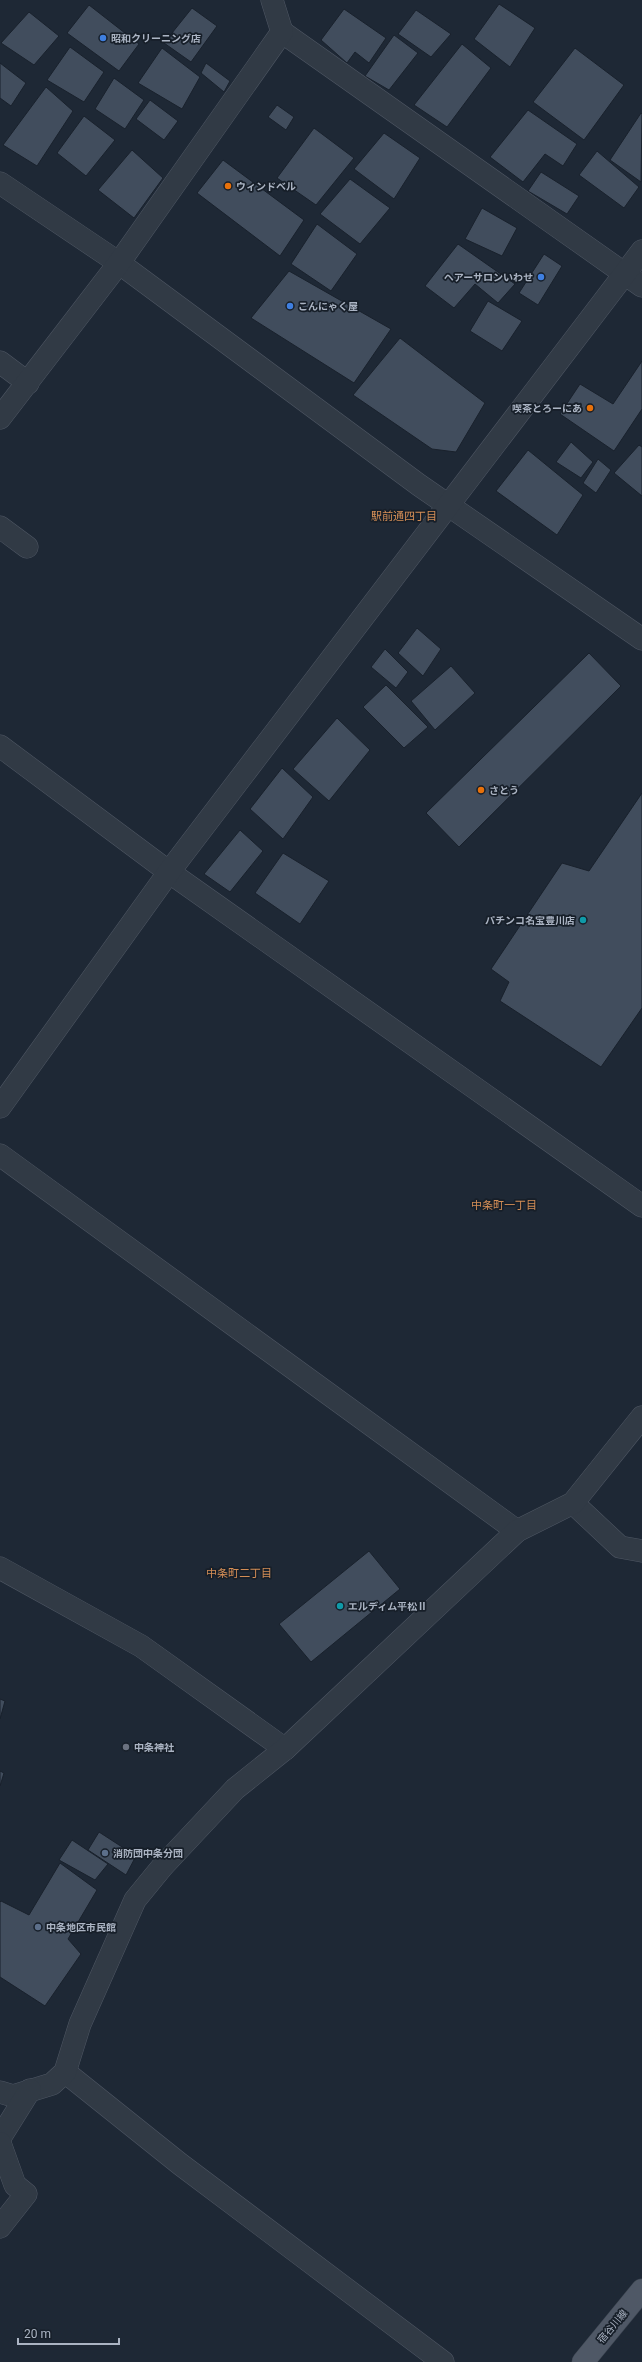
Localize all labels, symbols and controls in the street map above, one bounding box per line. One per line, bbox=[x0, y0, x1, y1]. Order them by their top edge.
marker: 昭和クリーニング店 bbox=[98, 33, 108, 43]
place label: 昭和クリーニング店 bbox=[111, 33, 201, 44]
marker: ウィンドベル bbox=[223, 181, 233, 191]
place label: ウィンドベル bbox=[236, 181, 296, 192]
place label: ヘアーサロンいわせ bbox=[444, 272, 533, 283]
marker: ヘアーサロンいわせ bbox=[536, 272, 546, 282]
marker: こんにゃく屋 bbox=[285, 301, 295, 311]
place label: こんにゃく屋 bbox=[298, 301, 358, 312]
place label: 喫茶とろーにあ bbox=[512, 403, 582, 414]
marker: 喫茶とろーにあ bbox=[585, 403, 595, 413]
district label: 駅前通四丁目 bbox=[371, 510, 437, 523]
marker: さとう bbox=[476, 785, 486, 795]
place label: さとう bbox=[489, 785, 519, 796]
place label: パチンコ名宝豊川店 bbox=[485, 915, 575, 926]
marker: パチンコ名宝豊川店 bbox=[578, 915, 588, 925]
district label: 中条町一丁目 bbox=[471, 1199, 537, 1212]
district label: 中条町二丁目 bbox=[206, 1567, 272, 1580]
marker: エルディム平松Ⅱ bbox=[335, 1601, 345, 1611]
place label: エルディム平松Ⅱ bbox=[348, 1601, 427, 1612]
marker: 中条神社 bbox=[121, 1742, 131, 1752]
place label: 中条神社 bbox=[134, 1742, 175, 1753]
marker: 消防団中条分団 bbox=[100, 1848, 110, 1858]
place label: 消防団中条分団 bbox=[113, 1848, 183, 1859]
marker: 中条地区市民館 bbox=[33, 1922, 43, 1932]
place label: 中条地区市民館 bbox=[46, 1922, 116, 1933]
street label: 宿谷川線 bbox=[595, 2307, 629, 2345]
scale bar bbox=[18, 2320, 119, 2346]
text: 20 m bbox=[24, 2327, 51, 2341]

